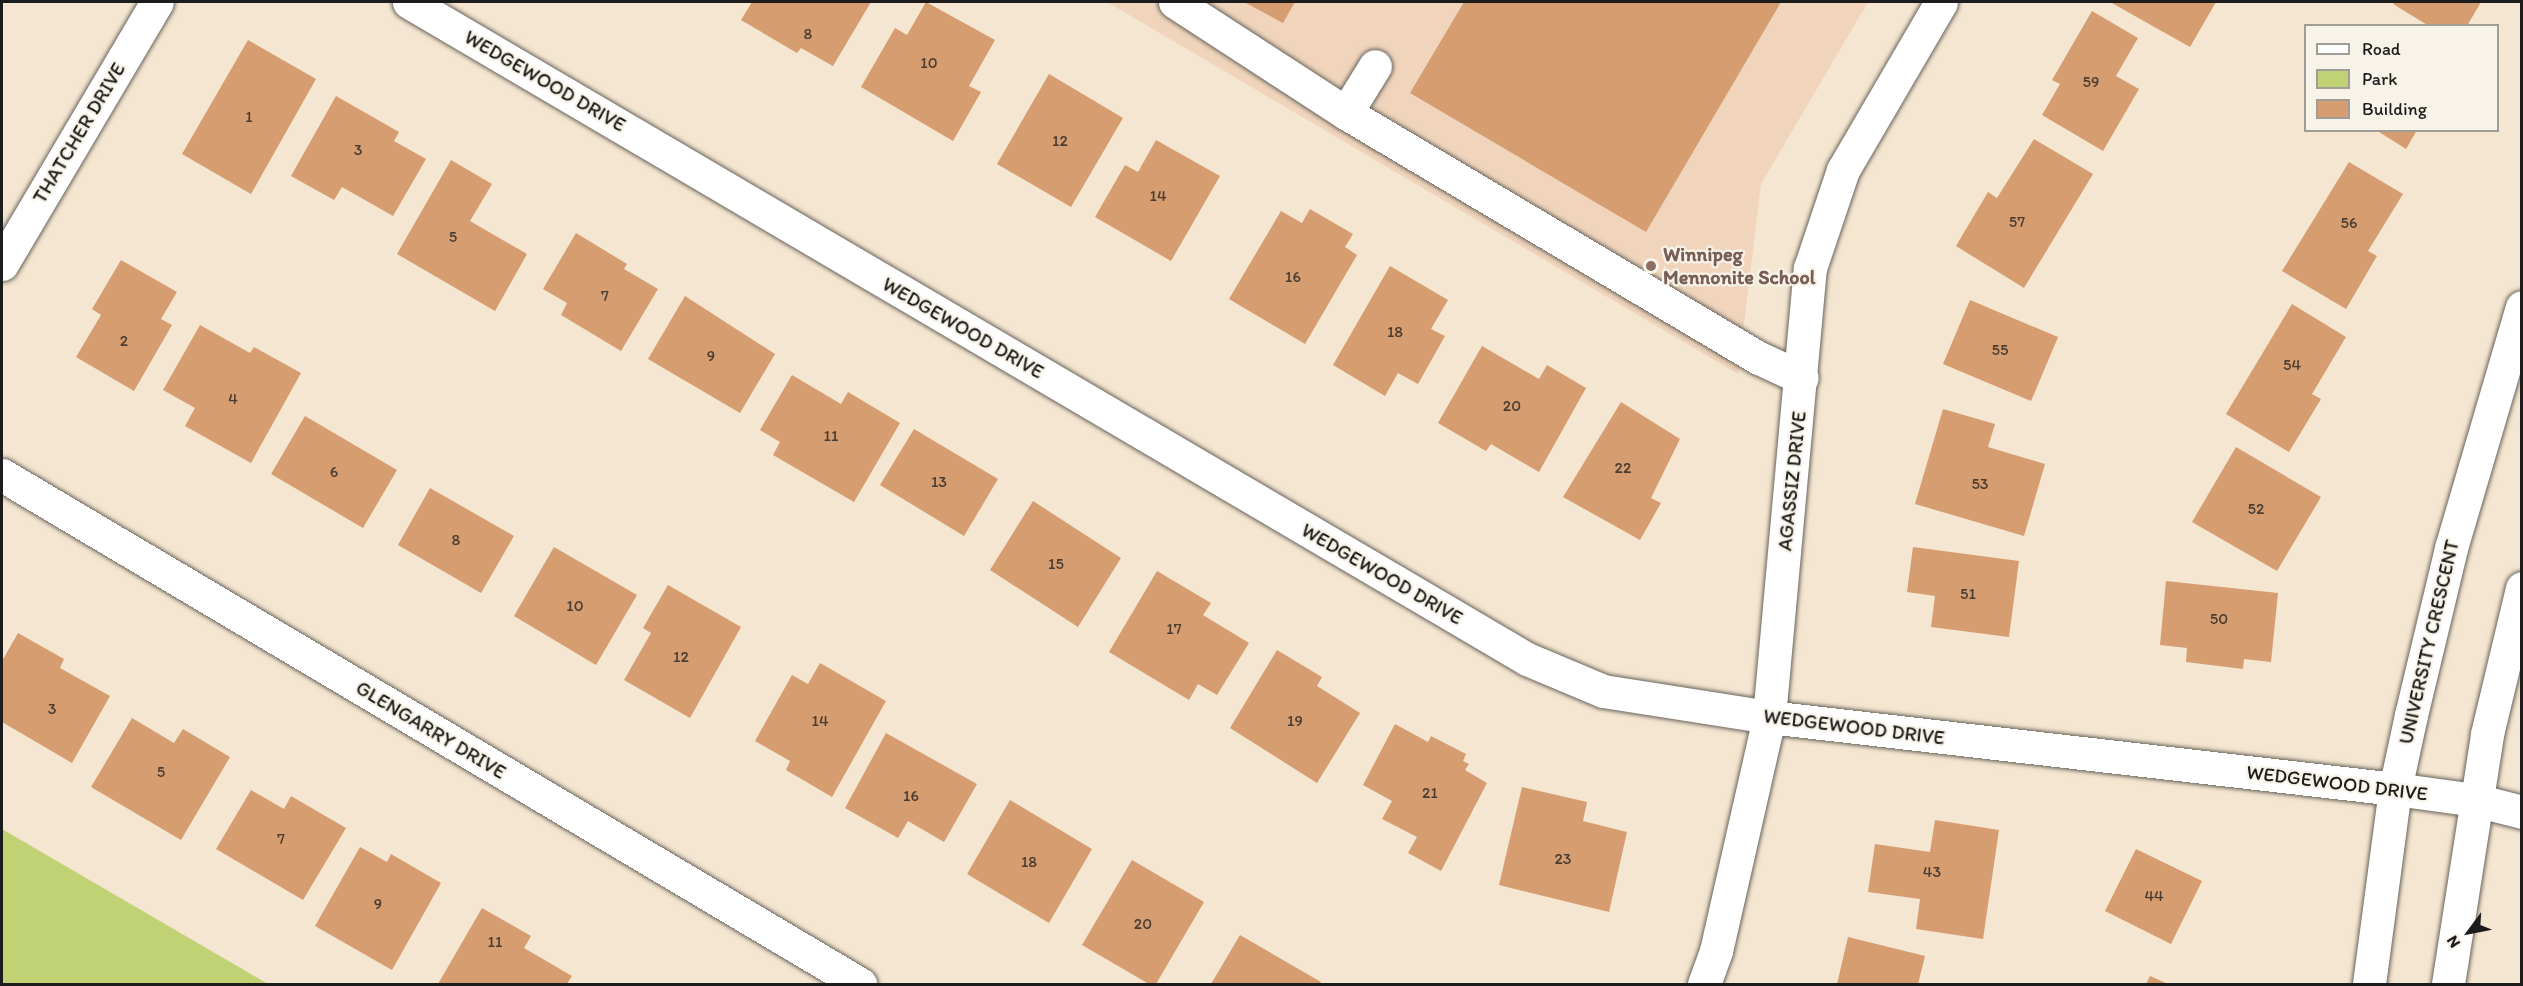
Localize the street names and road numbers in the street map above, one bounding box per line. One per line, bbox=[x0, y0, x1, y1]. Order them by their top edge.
street label: WEDGEWOOD DRIVE bbox=[459, 24, 631, 138]
street label: THATCHER DRIVE bbox=[28, 58, 130, 208]
street label: WEDGEWOOD DRIVE bbox=[877, 271, 1049, 385]
street label: AGASSIZ DRIVE bbox=[1773, 410, 1811, 552]
street label: WEDGEWOOD DRIVE bbox=[1296, 517, 1468, 631]
street label: UNIVERSITY CRESCENT bbox=[2394, 537, 2464, 747]
street label: GLENGARRY DRIVE bbox=[351, 675, 511, 785]
street label: WEDGEWOOD DRIVE bbox=[1761, 704, 1947, 750]
street label: WEDGEWOOD DRIVE bbox=[2244, 760, 2430, 806]

